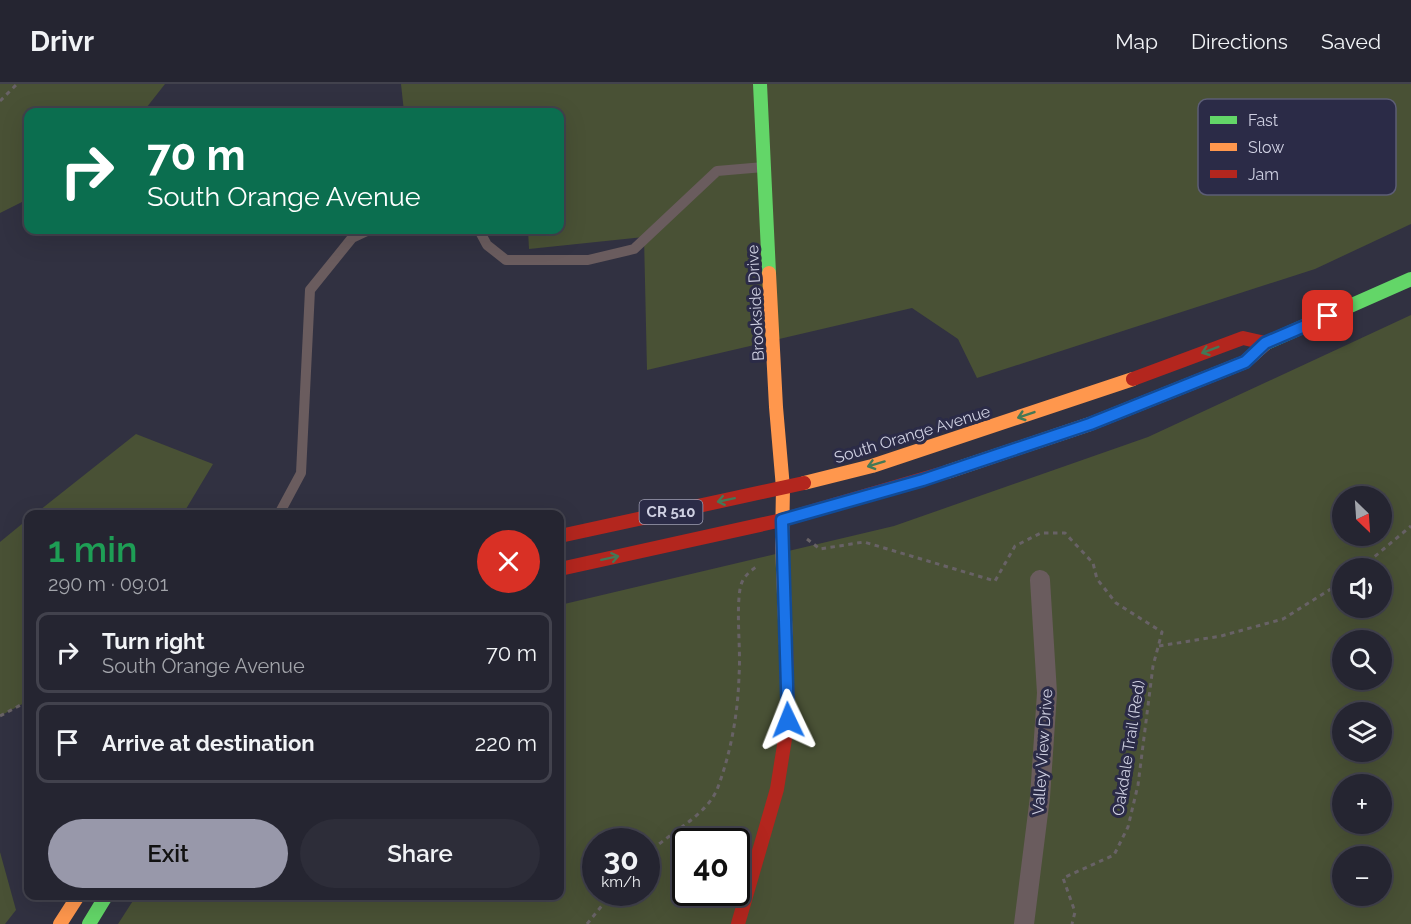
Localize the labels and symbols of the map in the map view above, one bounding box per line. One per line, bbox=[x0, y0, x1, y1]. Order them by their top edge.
legend bbox=[1198, 99, 1396, 195]
text: Fast bbox=[1248, 111, 1279, 130]
text: Slow bbox=[1248, 138, 1284, 157]
text: Jam bbox=[1248, 165, 1279, 184]
street label: Brookside Drive bbox=[743, 244, 768, 362]
pin bbox=[1302, 290, 1353, 341]
one-way arrow bbox=[1201, 345, 1219, 356]
street label: South Orange Avenue bbox=[832, 402, 992, 467]
one-way arrow bbox=[1017, 410, 1036, 421]
one-way arrow bbox=[867, 459, 886, 470]
north arrow bbox=[1332, 486, 1392, 546]
one-way arrow bbox=[717, 495, 736, 507]
road number: CR 510 bbox=[640, 500, 702, 524]
one-way arrow bbox=[600, 552, 619, 564]
street label: Oakdale Trail (Red) bbox=[1108, 679, 1149, 817]
position arrow bbox=[756, 688, 820, 752]
street label: Valley View Drive bbox=[1029, 688, 1056, 816]
speed limit sign: 40 bbox=[672, 828, 750, 906]

